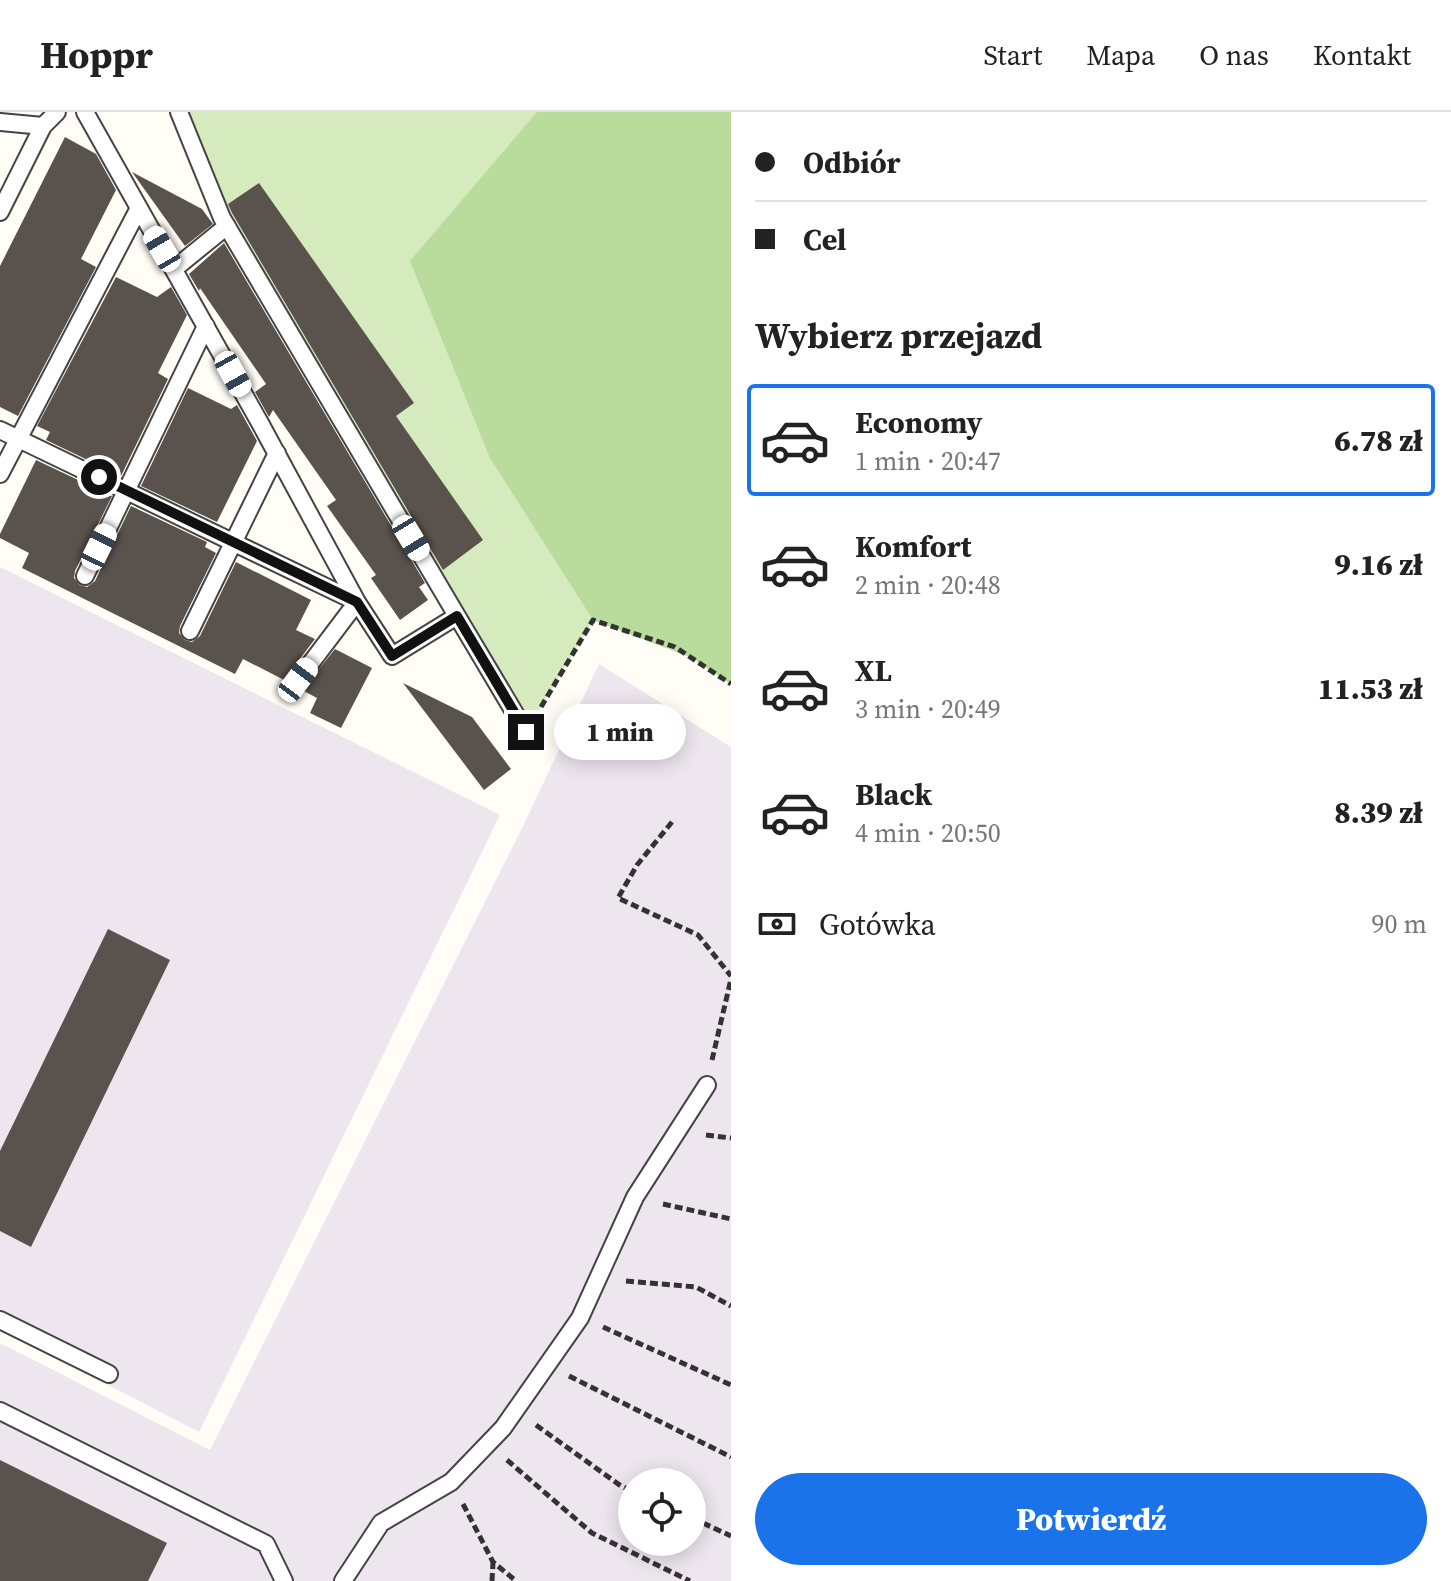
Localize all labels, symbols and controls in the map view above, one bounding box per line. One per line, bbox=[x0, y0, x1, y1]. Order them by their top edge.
text: Hoppr bbox=[40, 29, 153, 81]
text: Start bbox=[983, 36, 1042, 74]
text: Mapa bbox=[1086, 36, 1155, 74]
text: O nas bbox=[1199, 36, 1269, 74]
text: Kontakt bbox=[1313, 36, 1411, 74]
text: Odbiór bbox=[803, 142, 901, 183]
text: Cel bbox=[803, 219, 846, 260]
car bbox=[140, 222, 184, 276]
text: Wybierz przejazd bbox=[755, 311, 1042, 360]
car bbox=[211, 347, 255, 401]
text: Economy bbox=[855, 402, 983, 443]
icon: car bbox=[759, 404, 831, 476]
text: 6.78 zł bbox=[1334, 420, 1423, 461]
text: 1 min · 20:47 bbox=[855, 443, 1001, 479]
route start bbox=[81, 459, 117, 495]
car bbox=[388, 511, 434, 565]
car bbox=[78, 520, 120, 574]
text: Komfort bbox=[855, 526, 972, 567]
icon: car bbox=[759, 528, 831, 600]
text: 9.16 zł bbox=[1334, 544, 1423, 585]
text: 2 min · 20:48 bbox=[855, 567, 1001, 603]
text: XL bbox=[855, 650, 892, 691]
icon: car bbox=[759, 652, 831, 724]
car bbox=[274, 654, 322, 706]
text: 11.53 zł bbox=[1318, 668, 1423, 709]
text: 3 min · 20:49 bbox=[855, 691, 1001, 727]
callout: 1 min bbox=[554, 704, 686, 760]
route end bbox=[508, 714, 544, 750]
text: 1 min bbox=[586, 714, 654, 750]
text: Black bbox=[855, 774, 932, 815]
icon: car bbox=[759, 776, 831, 848]
text: 8.39 zł bbox=[1334, 792, 1423, 833]
text: 4 min · 20:50 bbox=[855, 815, 1001, 851]
icon: cash bbox=[755, 902, 799, 946]
text: Gotówka bbox=[819, 904, 936, 945]
text: 90 m bbox=[1372, 906, 1427, 942]
map controls bbox=[618, 1468, 706, 1556]
button: locate bbox=[618, 1468, 706, 1556]
button: Potwierdź bbox=[755, 1473, 1427, 1565]

